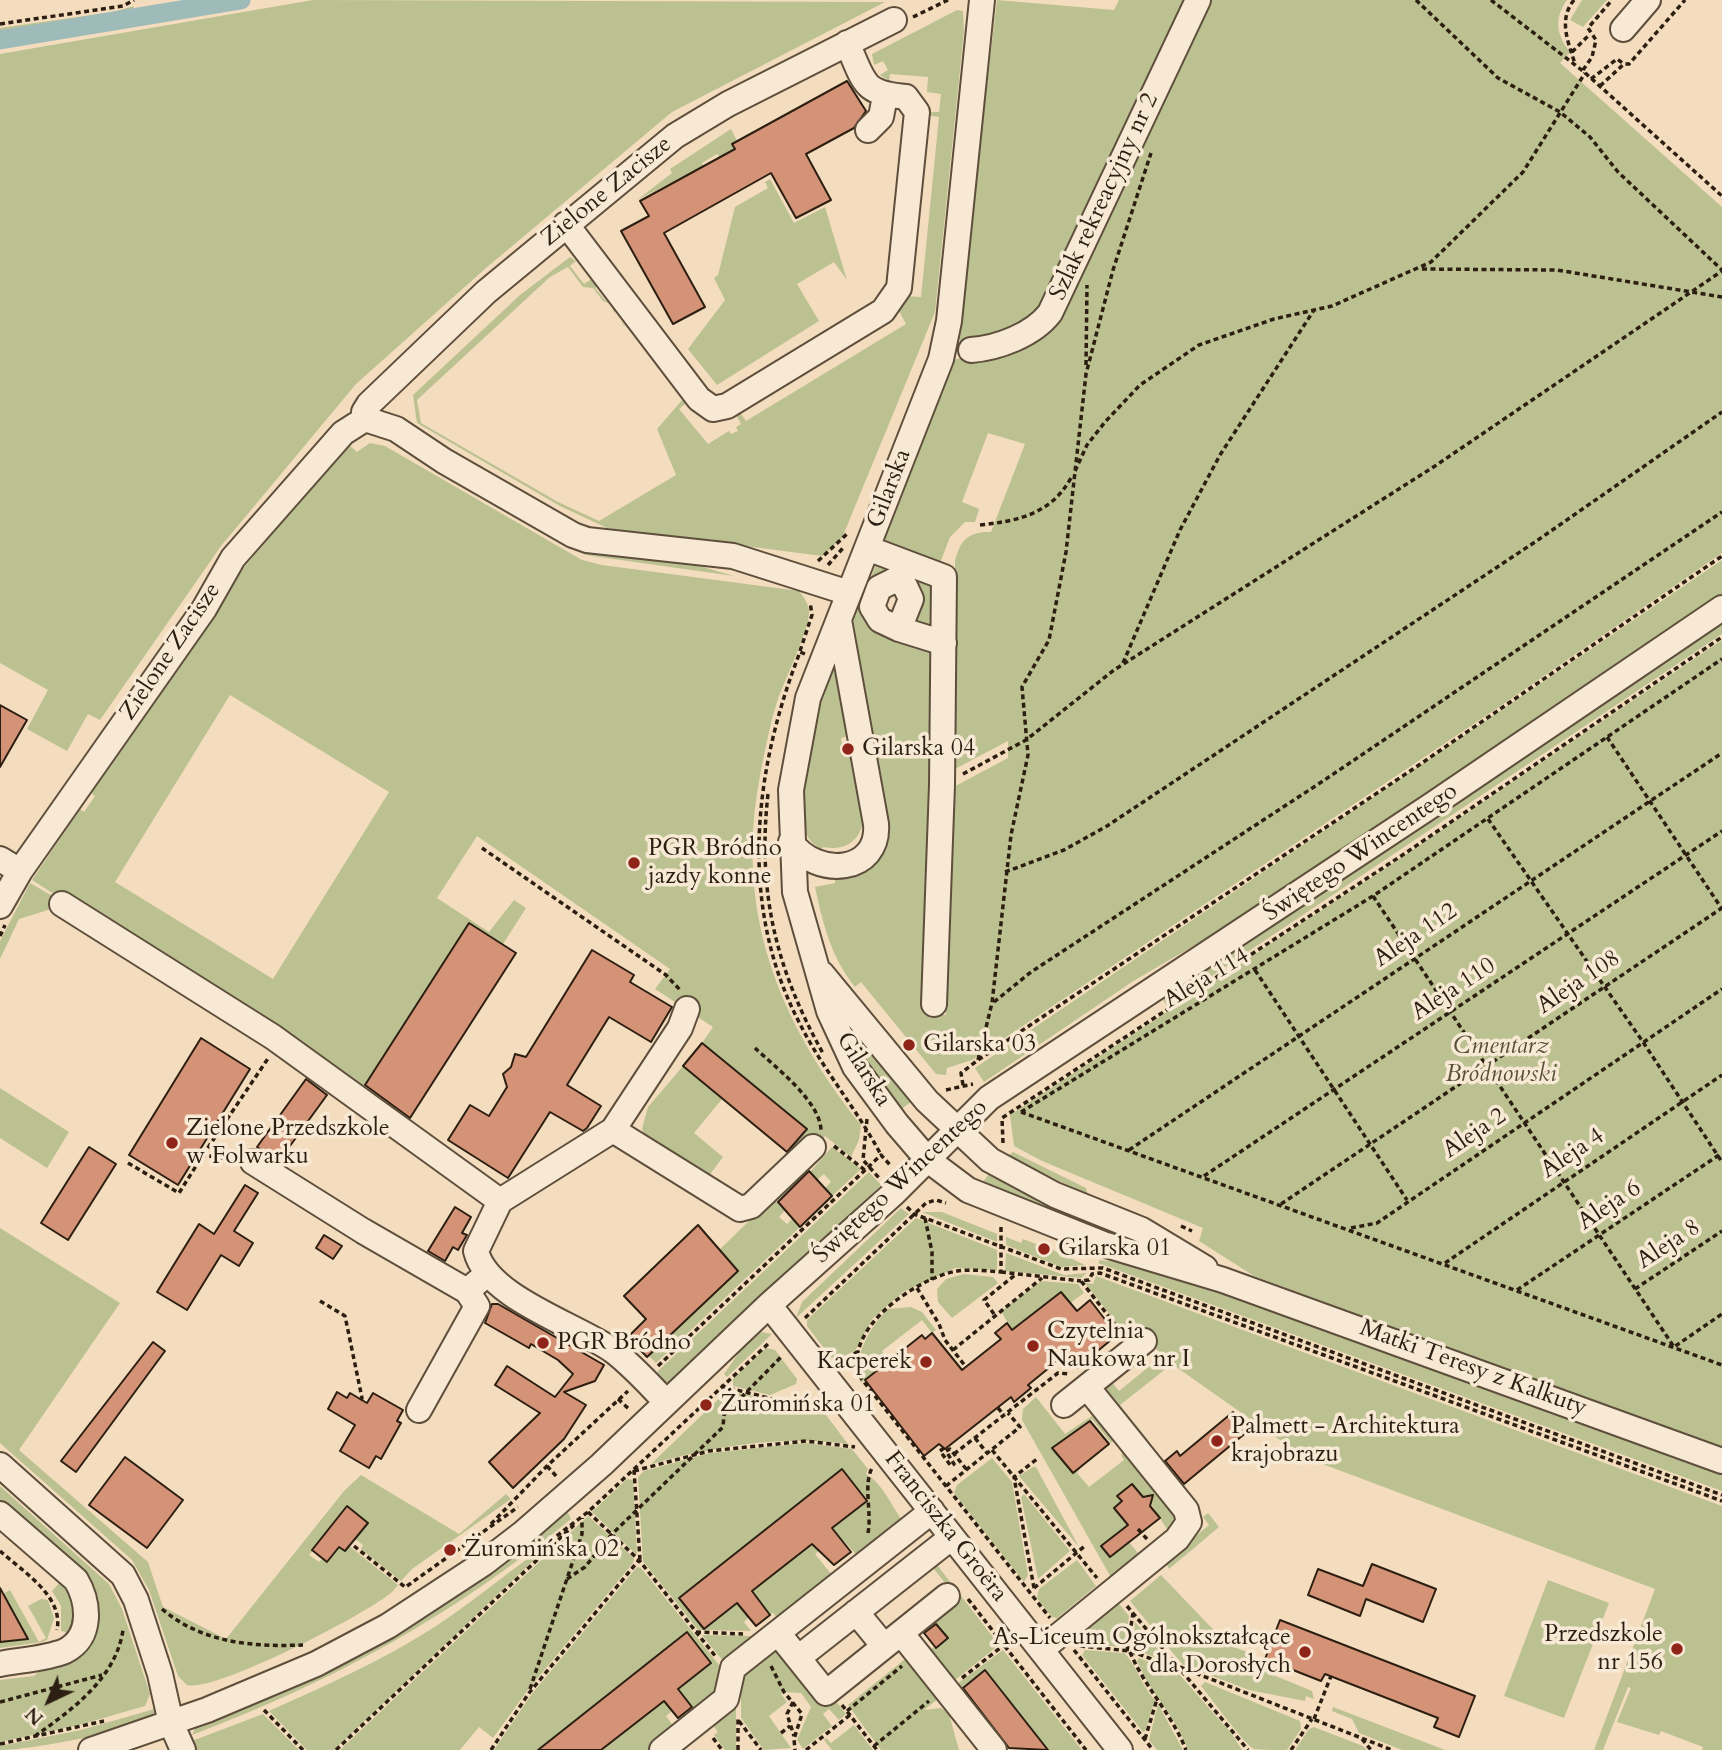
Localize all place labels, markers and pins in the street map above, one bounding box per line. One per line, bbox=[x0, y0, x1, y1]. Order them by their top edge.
place label: Gilarska 04 bbox=[862, 735, 975, 763]
marker: Gilarska 04 bbox=[840, 741, 856, 757]
place label: PGR Bródno jazdy konne bbox=[648, 835, 782, 891]
marker: PGR Bródno jazdy konne bbox=[626, 855, 642, 871]
place label: Gilarska 03 bbox=[923, 1031, 1036, 1059]
marker: Gilarska 03 bbox=[901, 1037, 917, 1053]
place label: Zielone Przedszkole w Folwarku bbox=[186, 1115, 390, 1171]
marker: Zielone Przedszkole w Folwarku bbox=[164, 1135, 180, 1151]
place label: Gilarska 01 bbox=[1058, 1235, 1171, 1263]
marker: Gilarska 01 bbox=[1036, 1241, 1052, 1257]
place label: Czytelnia Naukowa nr I bbox=[1047, 1318, 1190, 1374]
place label: PGR Bródno bbox=[557, 1329, 691, 1357]
marker: PGR Bródno bbox=[535, 1335, 551, 1351]
marker: Czytelnia Naukowa nr I bbox=[1025, 1338, 1041, 1354]
place label: Kacperek bbox=[817, 1348, 912, 1376]
marker: Kacperek bbox=[918, 1354, 934, 1370]
place label: Żuromińska 01 bbox=[720, 1391, 875, 1419]
marker: Żuromińska 01 bbox=[698, 1397, 714, 1413]
place label: Palmett - Architektura krajobrazu bbox=[1231, 1413, 1460, 1469]
marker: Palmett - Architektura krajobrazu bbox=[1209, 1433, 1225, 1449]
place label: Żuromińska 02 bbox=[464, 1536, 619, 1564]
marker: Żuromińska 02 bbox=[442, 1542, 458, 1558]
place label: Przedszkole nr 156 bbox=[1544, 1621, 1663, 1677]
place label: As-Liceum Ogólnokształcące dla Dorosłych bbox=[993, 1624, 1291, 1680]
marker: Przedszkole nr 156 bbox=[1669, 1641, 1685, 1657]
marker: As-Liceum Ogólnokształcące dla Dorosłych bbox=[1297, 1644, 1313, 1660]

